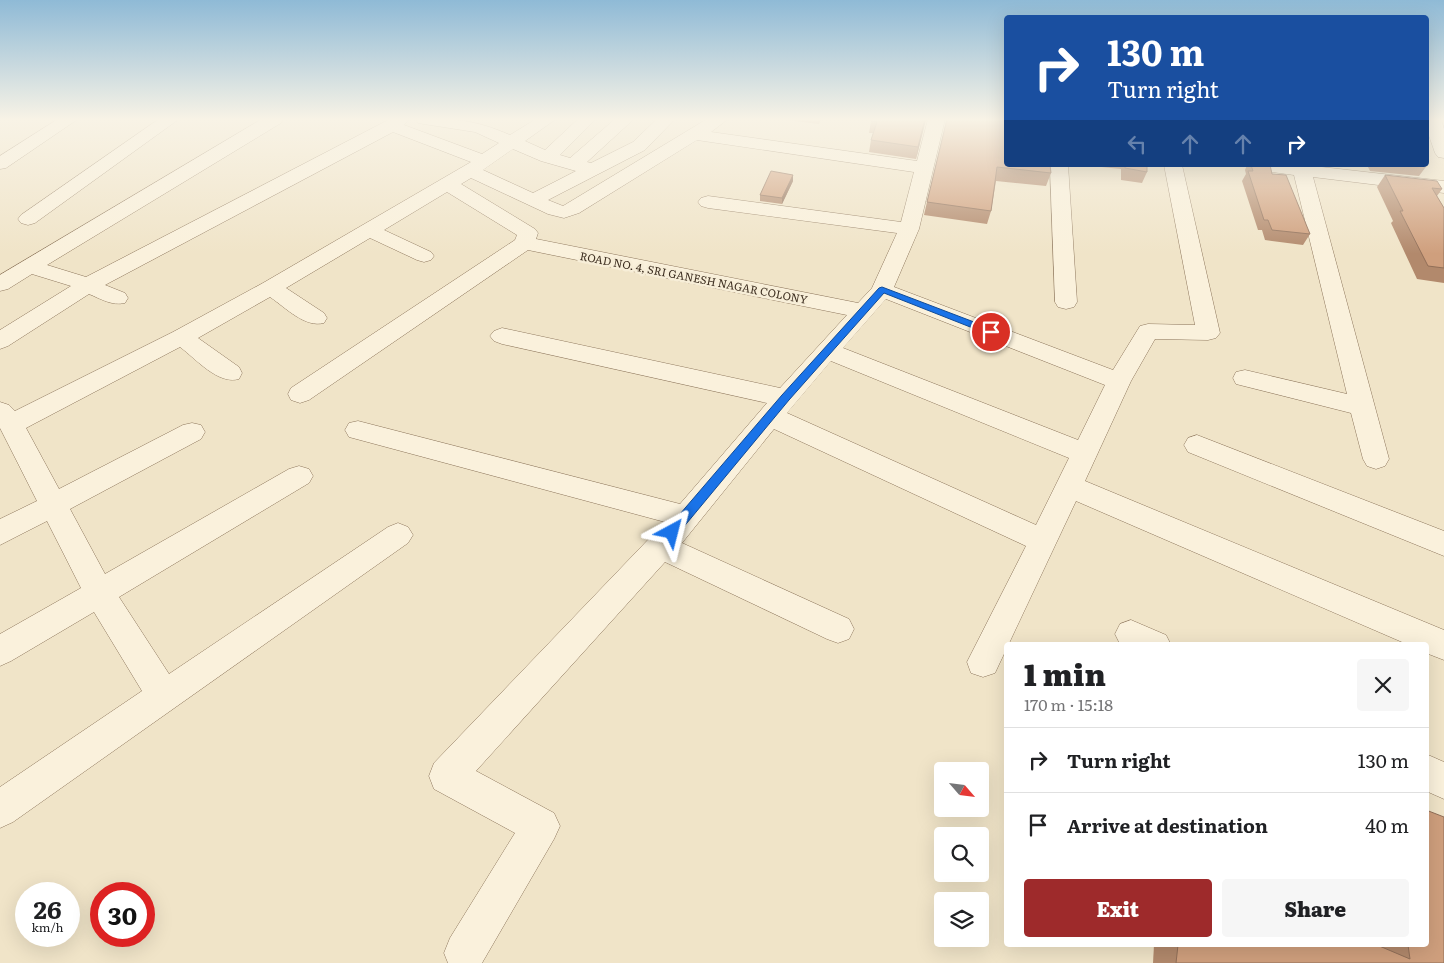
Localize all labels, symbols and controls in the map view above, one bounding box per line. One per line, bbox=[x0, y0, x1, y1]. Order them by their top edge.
text: 130 m bbox=[1107, 25, 1204, 77]
icon: right bbox=[1024, 35, 1089, 100]
text: Turn right bbox=[1107, 72, 1219, 105]
icon: left bbox=[1123, 130, 1151, 158]
icon: ahead bbox=[1176, 130, 1204, 158]
icon: ahead bbox=[1229, 130, 1257, 158]
icon: right bbox=[1282, 130, 1310, 158]
street label: ROAD NO. 4, SRI GANESH NAGAR COLONY bbox=[579, 247, 809, 307]
pin bbox=[970, 311, 1012, 353]
icon: arrive bbox=[977, 318, 1005, 346]
position arrow bbox=[645, 505, 697, 557]
text: 1 min bbox=[1024, 651, 1106, 695]
button: close bbox=[1357, 659, 1409, 711]
text: 170 m · 15:18 bbox=[1024, 692, 1113, 716]
icon: right bbox=[1024, 746, 1052, 774]
text: Turn right bbox=[1067, 746, 1171, 774]
text: 130 m bbox=[1358, 746, 1409, 774]
north arrow bbox=[934, 762, 989, 818]
map controls bbox=[934, 762, 989, 947]
icon: arrive bbox=[1024, 811, 1052, 839]
text: Arrive at destination bbox=[1067, 811, 1268, 839]
text: 40 m bbox=[1365, 811, 1409, 839]
button: search bbox=[934, 827, 989, 882]
button: Exit bbox=[1024, 879, 1212, 937]
button: Share bbox=[1222, 879, 1409, 937]
speed limit sign: 30 bbox=[90, 882, 155, 947]
text: 26 bbox=[33, 890, 62, 927]
button: layers bbox=[934, 892, 989, 947]
text: km/h bbox=[32, 918, 63, 936]

